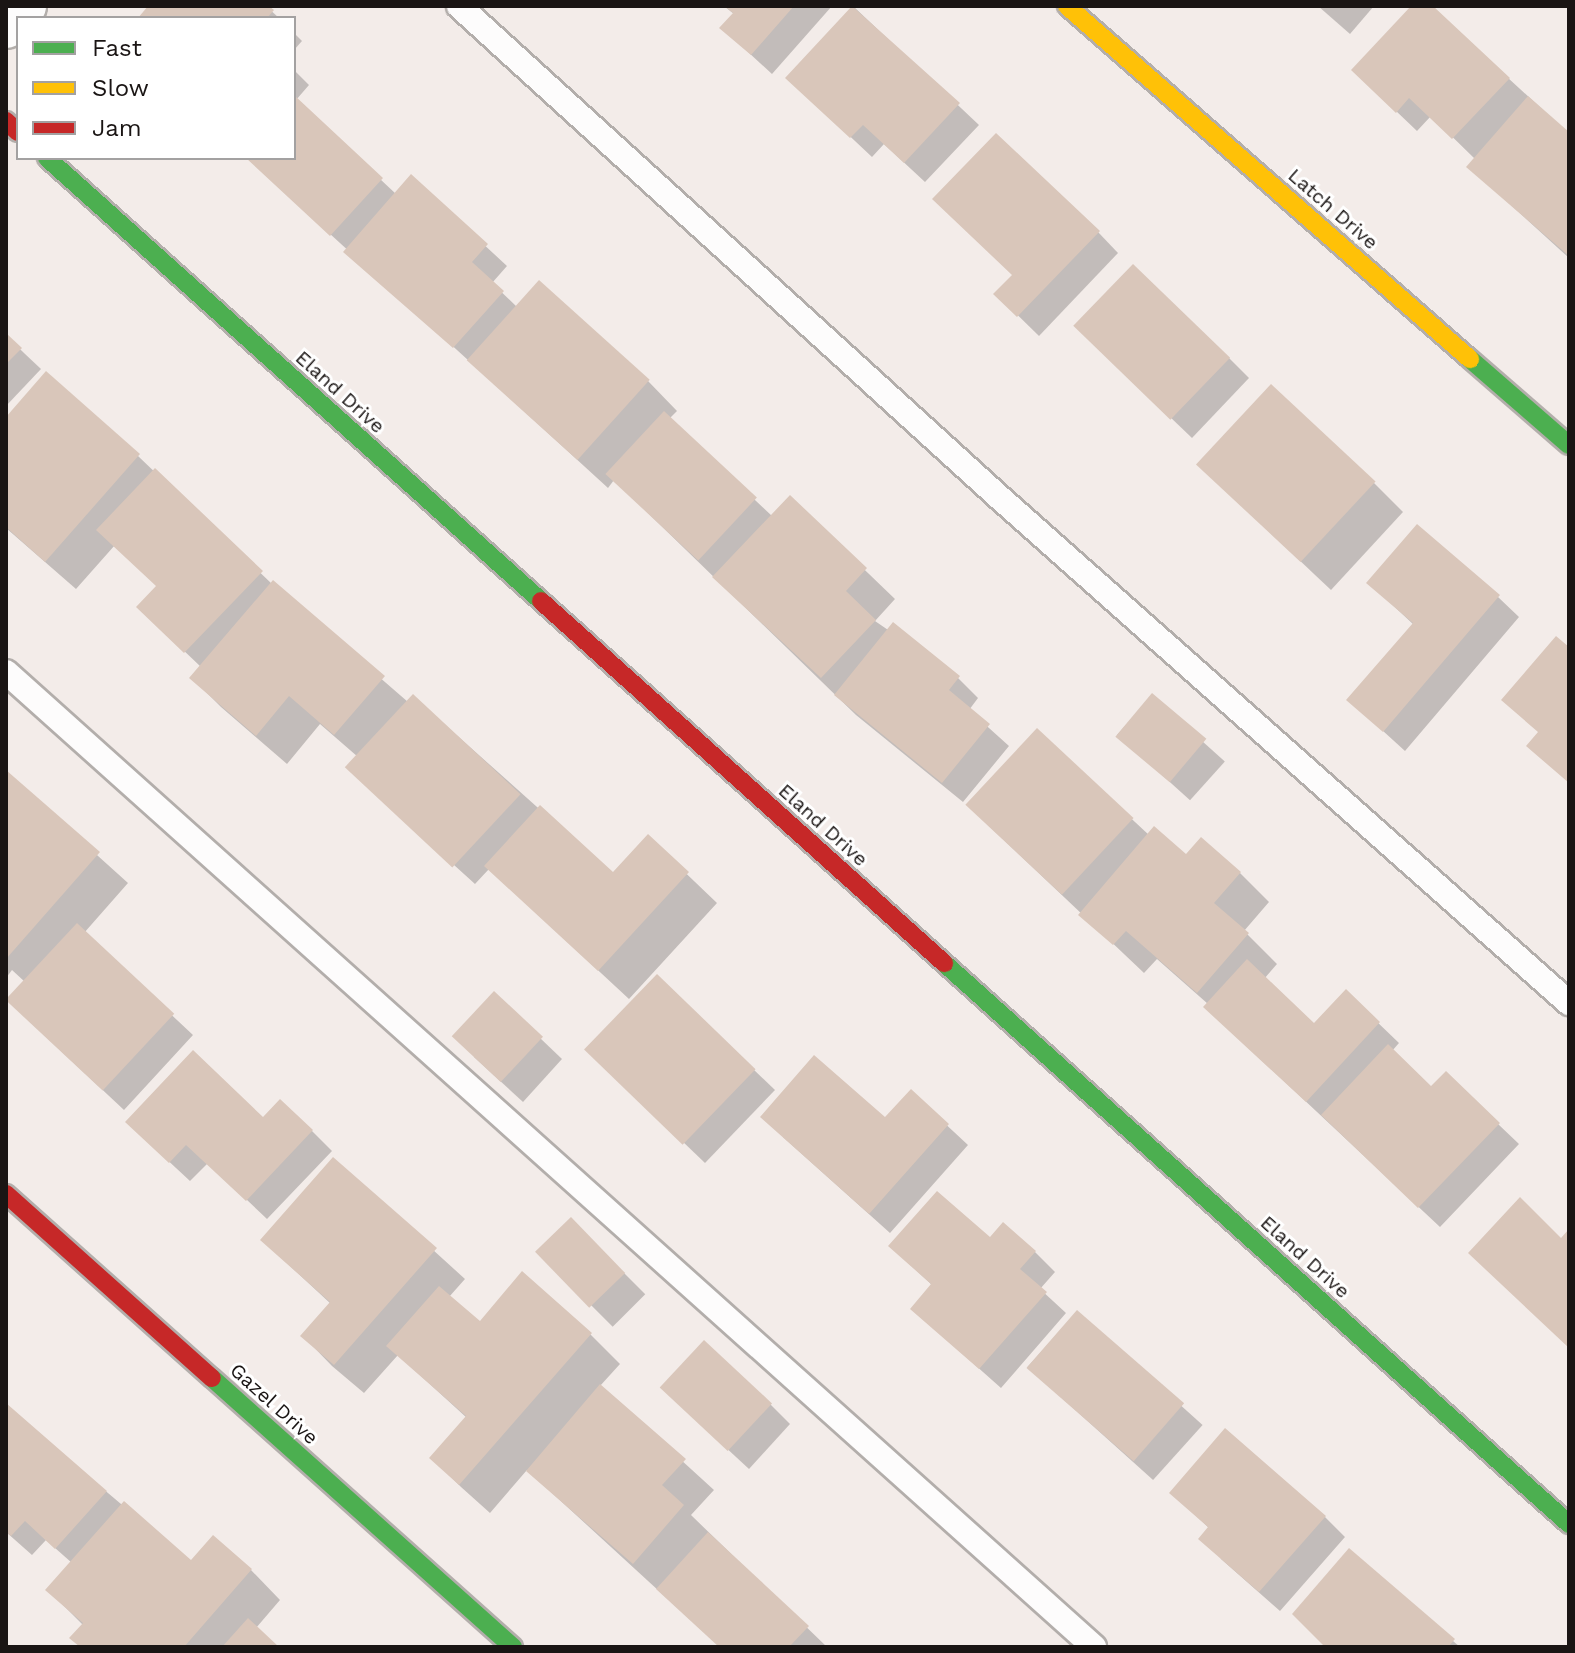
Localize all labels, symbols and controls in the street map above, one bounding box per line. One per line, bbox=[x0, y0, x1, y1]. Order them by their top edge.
legend bbox=[16, 16, 296, 160]
text: Fast bbox=[92, 34, 142, 62]
text: Slow bbox=[92, 74, 149, 102]
text: Jam bbox=[92, 114, 142, 142]
street label: Latch Drive bbox=[1283, 163, 1383, 255]
street label: Eland Drive bbox=[290, 346, 390, 438]
street label: Eland Drive bbox=[773, 779, 873, 871]
street label: Eland Drive bbox=[1255, 1211, 1355, 1303]
street label: Gazel Drive bbox=[225, 1358, 323, 1450]

